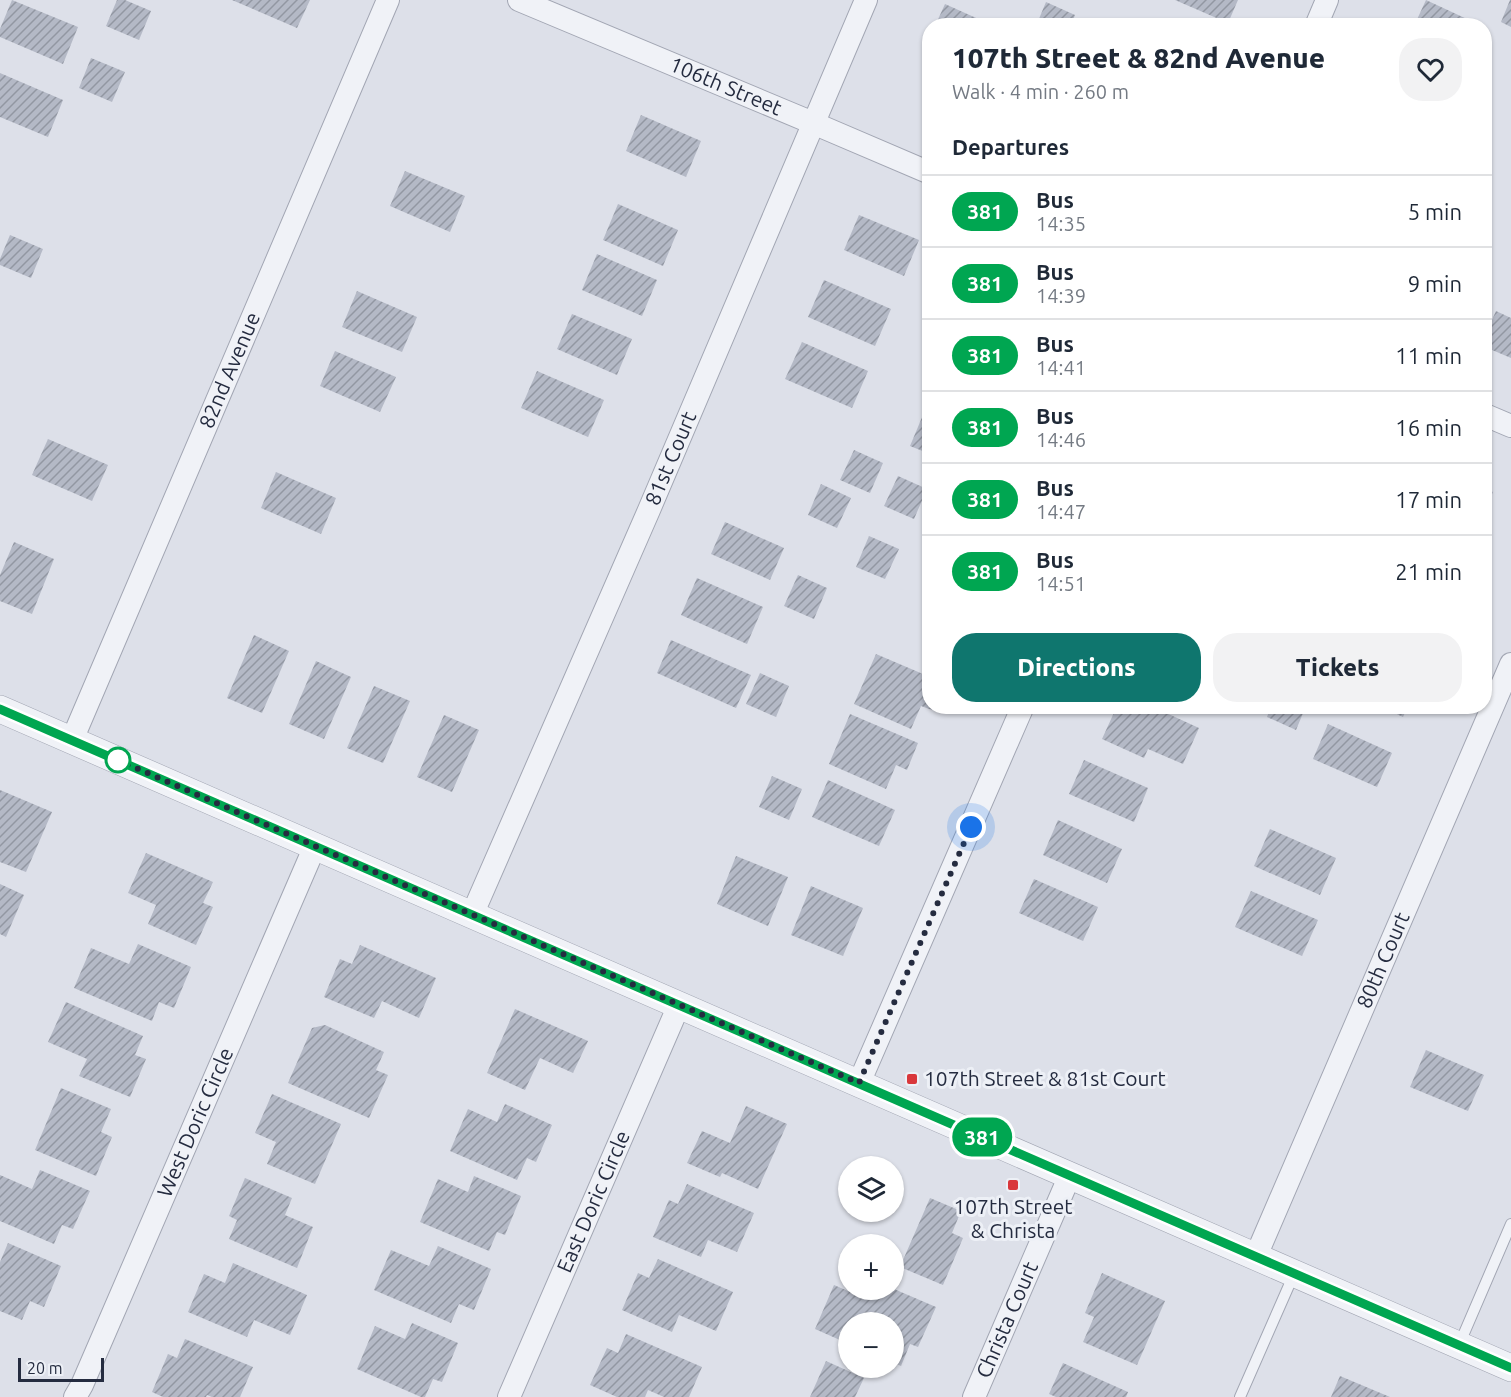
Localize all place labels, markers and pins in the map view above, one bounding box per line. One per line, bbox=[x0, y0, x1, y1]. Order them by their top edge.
unlabelled marker bbox=[105, 747, 131, 773]
place label: 107th Street & 81st Court bbox=[924, 1066, 1166, 1090]
marker: 107th Street & 81st Court bbox=[905, 1072, 919, 1086]
marker: 107th Street & Christa bbox=[1006, 1178, 1020, 1192]
place label: 107th Street & Christa bbox=[953, 1194, 1073, 1242]

